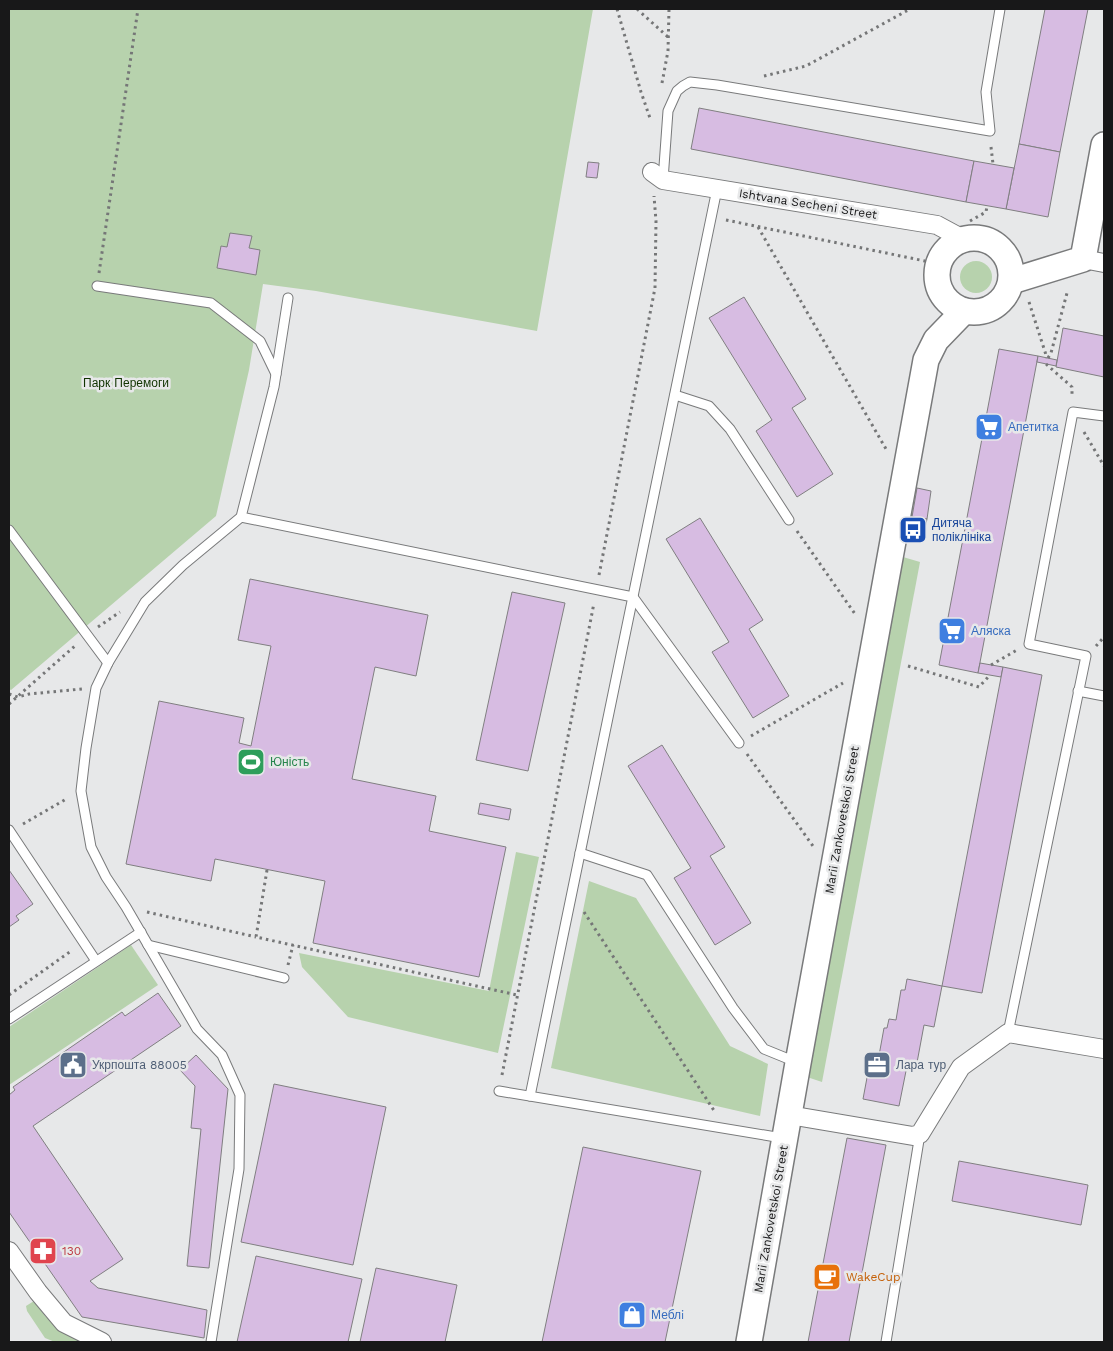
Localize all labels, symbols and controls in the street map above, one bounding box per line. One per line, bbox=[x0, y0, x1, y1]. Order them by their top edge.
street label: Ishtvana Secheni Street bbox=[738, 186, 878, 222]
park label: Парк Перемоги bbox=[83, 376, 169, 390]
supermarket icon: Апетитка bbox=[974, 412, 1004, 442]
place label: Апетитка bbox=[1008, 420, 1059, 434]
bus stop icon: Дитяча поліклініка bbox=[898, 515, 928, 545]
place label: Дитяча поліклініка bbox=[932, 516, 991, 544]
supermarket icon: Аляска bbox=[937, 616, 967, 646]
place label: Аляска bbox=[971, 624, 1011, 638]
street label: Marii Zankovetskoi Street bbox=[822, 745, 862, 895]
sports icon: Юність bbox=[236, 747, 266, 777]
place label: Юність bbox=[270, 755, 309, 769]
public building icon: Укрпошта 88005 bbox=[58, 1050, 88, 1080]
office icon: Лара тур bbox=[862, 1050, 892, 1080]
place label: Укрпошта 88005 bbox=[92, 1058, 187, 1072]
place label: Лара тур bbox=[896, 1058, 946, 1072]
street label: Marii Zankovetskoi Street bbox=[751, 1144, 791, 1294]
pharmacy icon: 130 bbox=[28, 1236, 58, 1266]
place label: 130 bbox=[62, 1244, 81, 1258]
cafe icon: WakeCup bbox=[812, 1262, 842, 1292]
place label: WakeCup bbox=[846, 1270, 901, 1284]
shop icon: Меблi bbox=[617, 1300, 647, 1330]
place label: Меблi bbox=[651, 1308, 684, 1322]

